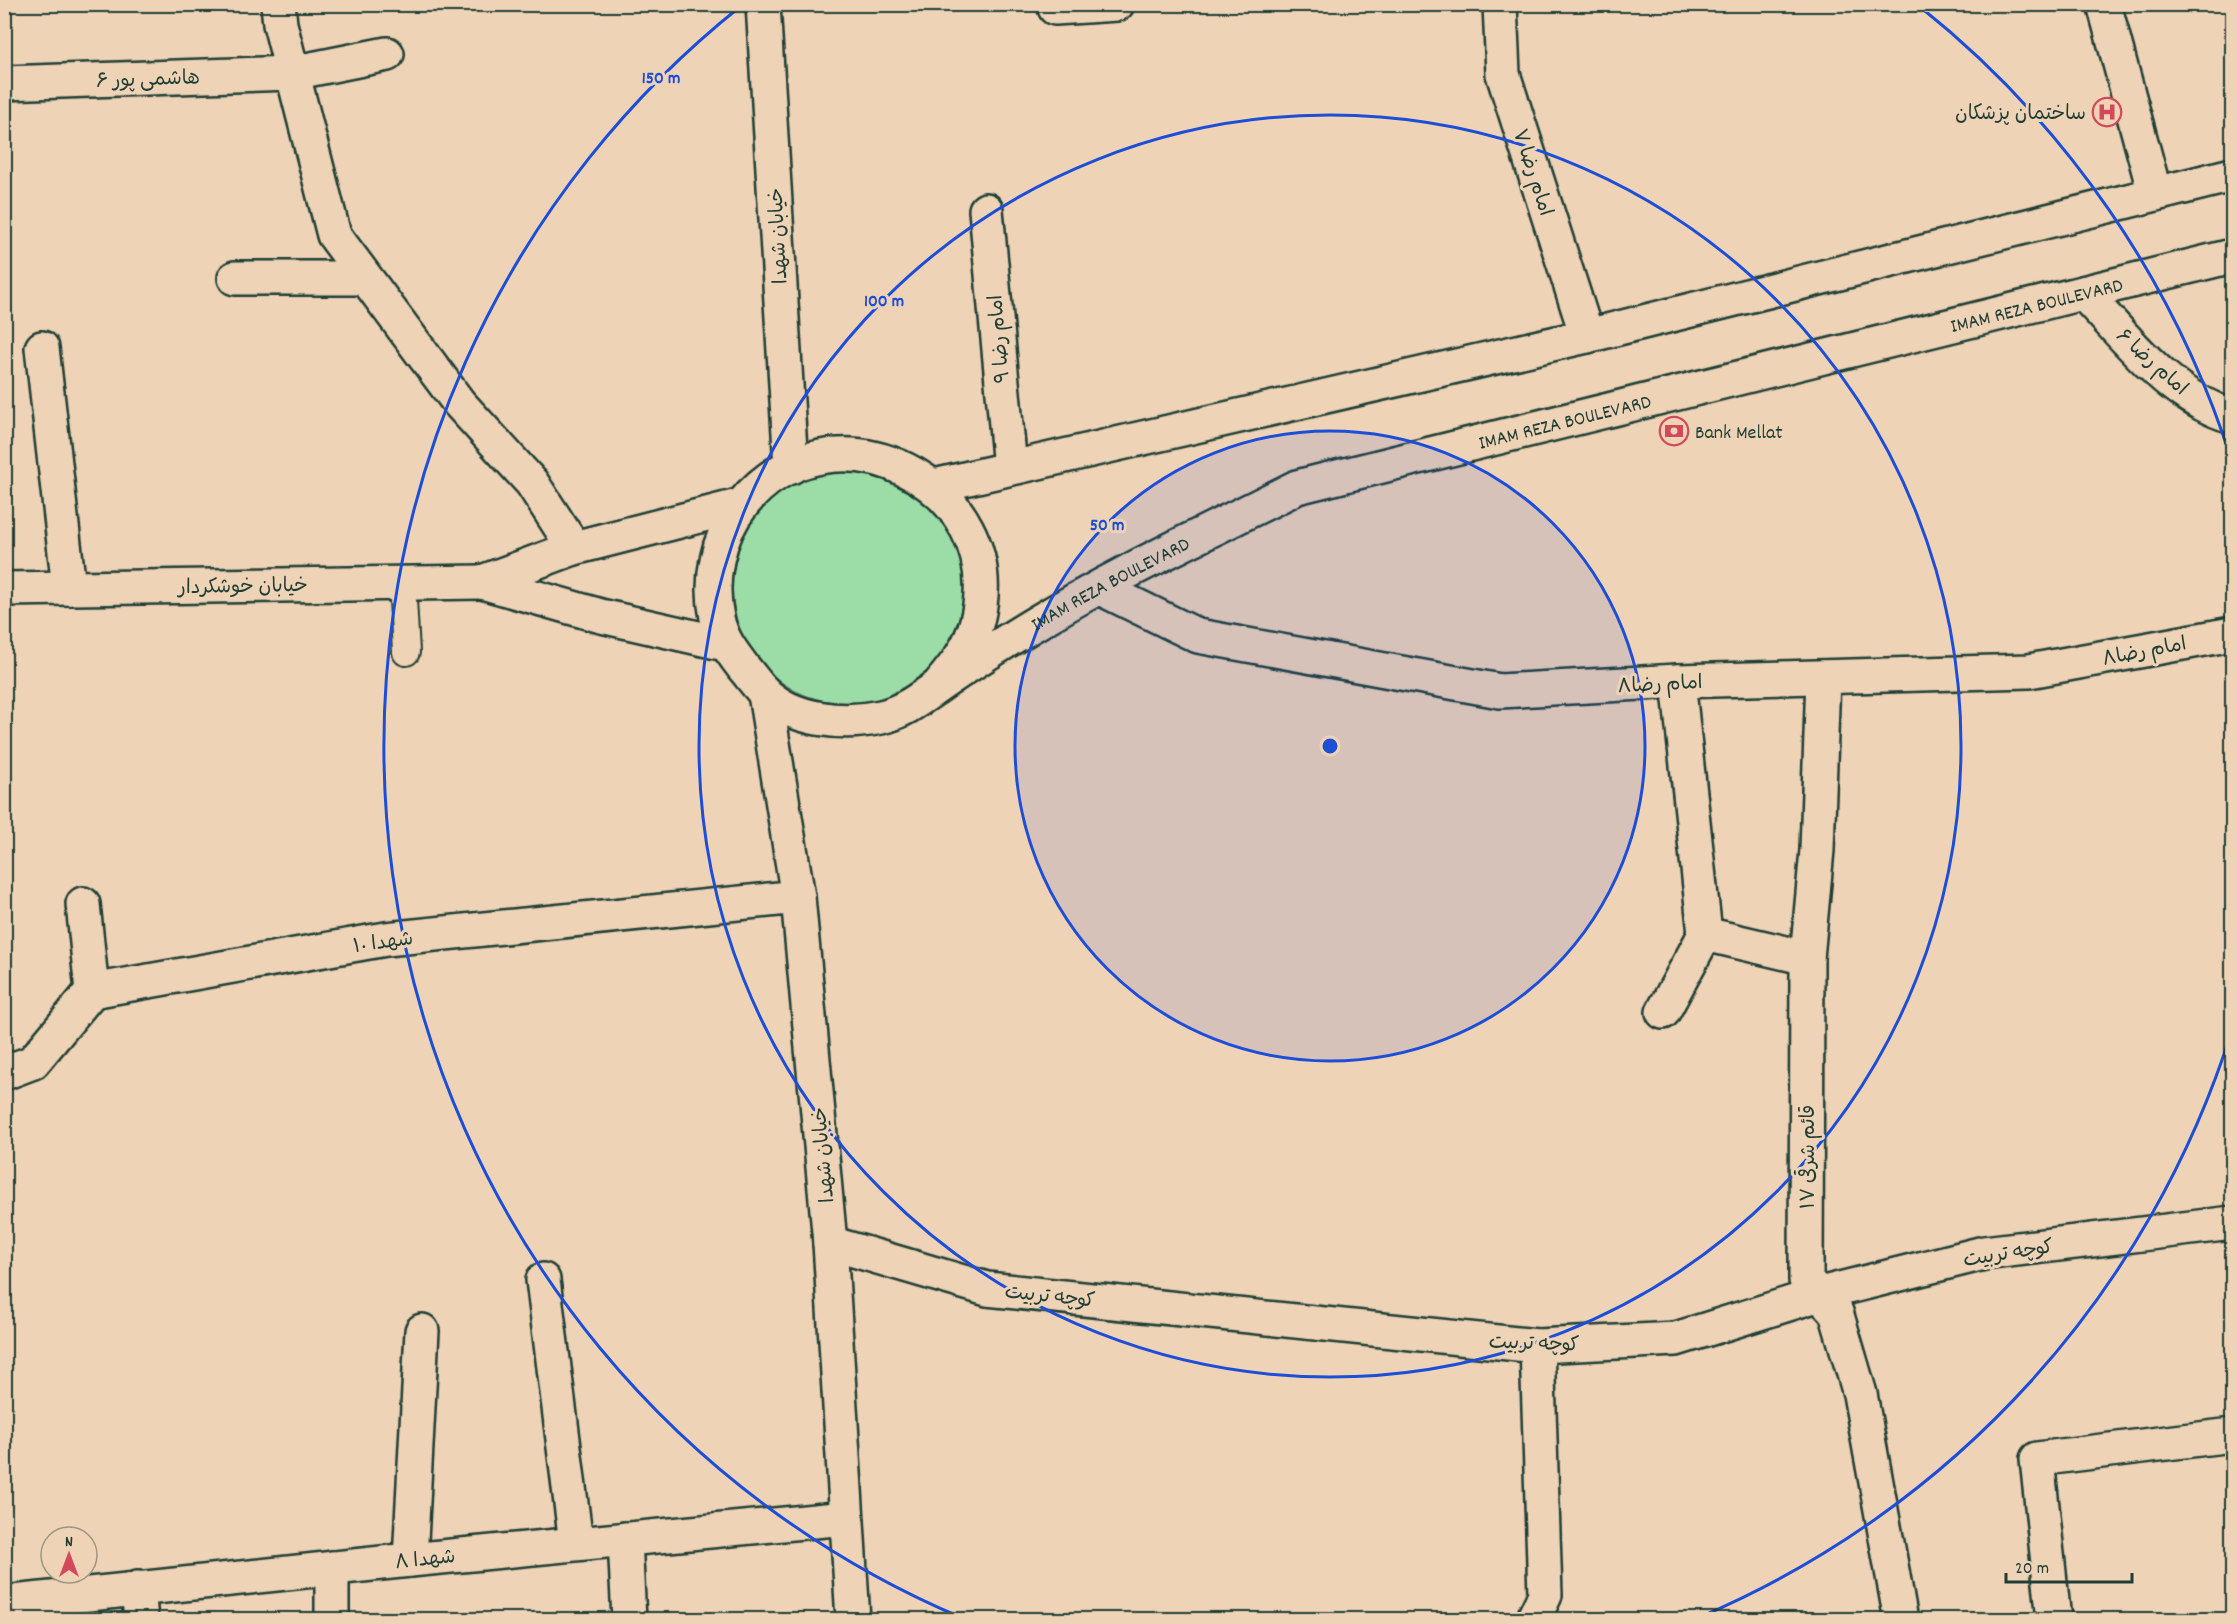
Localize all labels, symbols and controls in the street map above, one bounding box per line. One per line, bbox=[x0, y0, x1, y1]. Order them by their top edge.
street label: هاشمی پور ۶ bbox=[96, 65, 200, 97]
text: 150 m bbox=[642, 67, 680, 92]
hospital icon: ساختمان پزشکان bbox=[2091, 96, 2123, 128]
place label: ساختمان پزشکان bbox=[1955, 101, 2086, 129]
street label: امام رضا ۷ bbox=[1504, 126, 1558, 220]
street label: خیابان شهدا bbox=[763, 187, 796, 285]
street label: IMAM REZA BOULEVARD bbox=[1948, 272, 2126, 342]
text: 100 m bbox=[864, 290, 904, 315]
street label: امام رضا ۹ bbox=[983, 293, 1019, 384]
street label: امام رضا ۶ bbox=[2109, 323, 2193, 403]
street label: IMAM REZA BOULEVARD bbox=[1476, 389, 1654, 459]
bank icon: Bank Mellat bbox=[1658, 415, 1690, 447]
place label: Bank Mellat bbox=[1695, 420, 1783, 448]
text: 50 m bbox=[1090, 514, 1124, 539]
street label: IMAM REZA BOULEVARD bbox=[1026, 531, 1195, 640]
street label: خیابان خوشکردار bbox=[176, 573, 308, 603]
street label: ۸امام رضا bbox=[2100, 631, 2189, 675]
street label: ۸امام رضا bbox=[1617, 670, 1704, 702]
centre of rings bbox=[1320, 736, 1340, 756]
street label: شهدا ۱۰ bbox=[352, 926, 415, 962]
street label: قائم شرقی ۱۷ bbox=[1794, 1105, 1824, 1209]
street label: خیابان شهدا bbox=[807, 1106, 843, 1204]
street label: کوچه تربیت bbox=[1961, 1234, 2055, 1276]
street label: کوچه تربیت bbox=[1003, 1279, 1096, 1317]
street label: کوچه تربیت bbox=[1488, 1329, 1580, 1361]
north arrow bbox=[39, 1525, 99, 1585]
text: N bbox=[65, 1531, 73, 1554]
street label: شهدا ۸ bbox=[394, 1544, 457, 1578]
scale bar bbox=[2006, 1546, 2132, 1584]
text: 20 m bbox=[2015, 1557, 2049, 1582]

